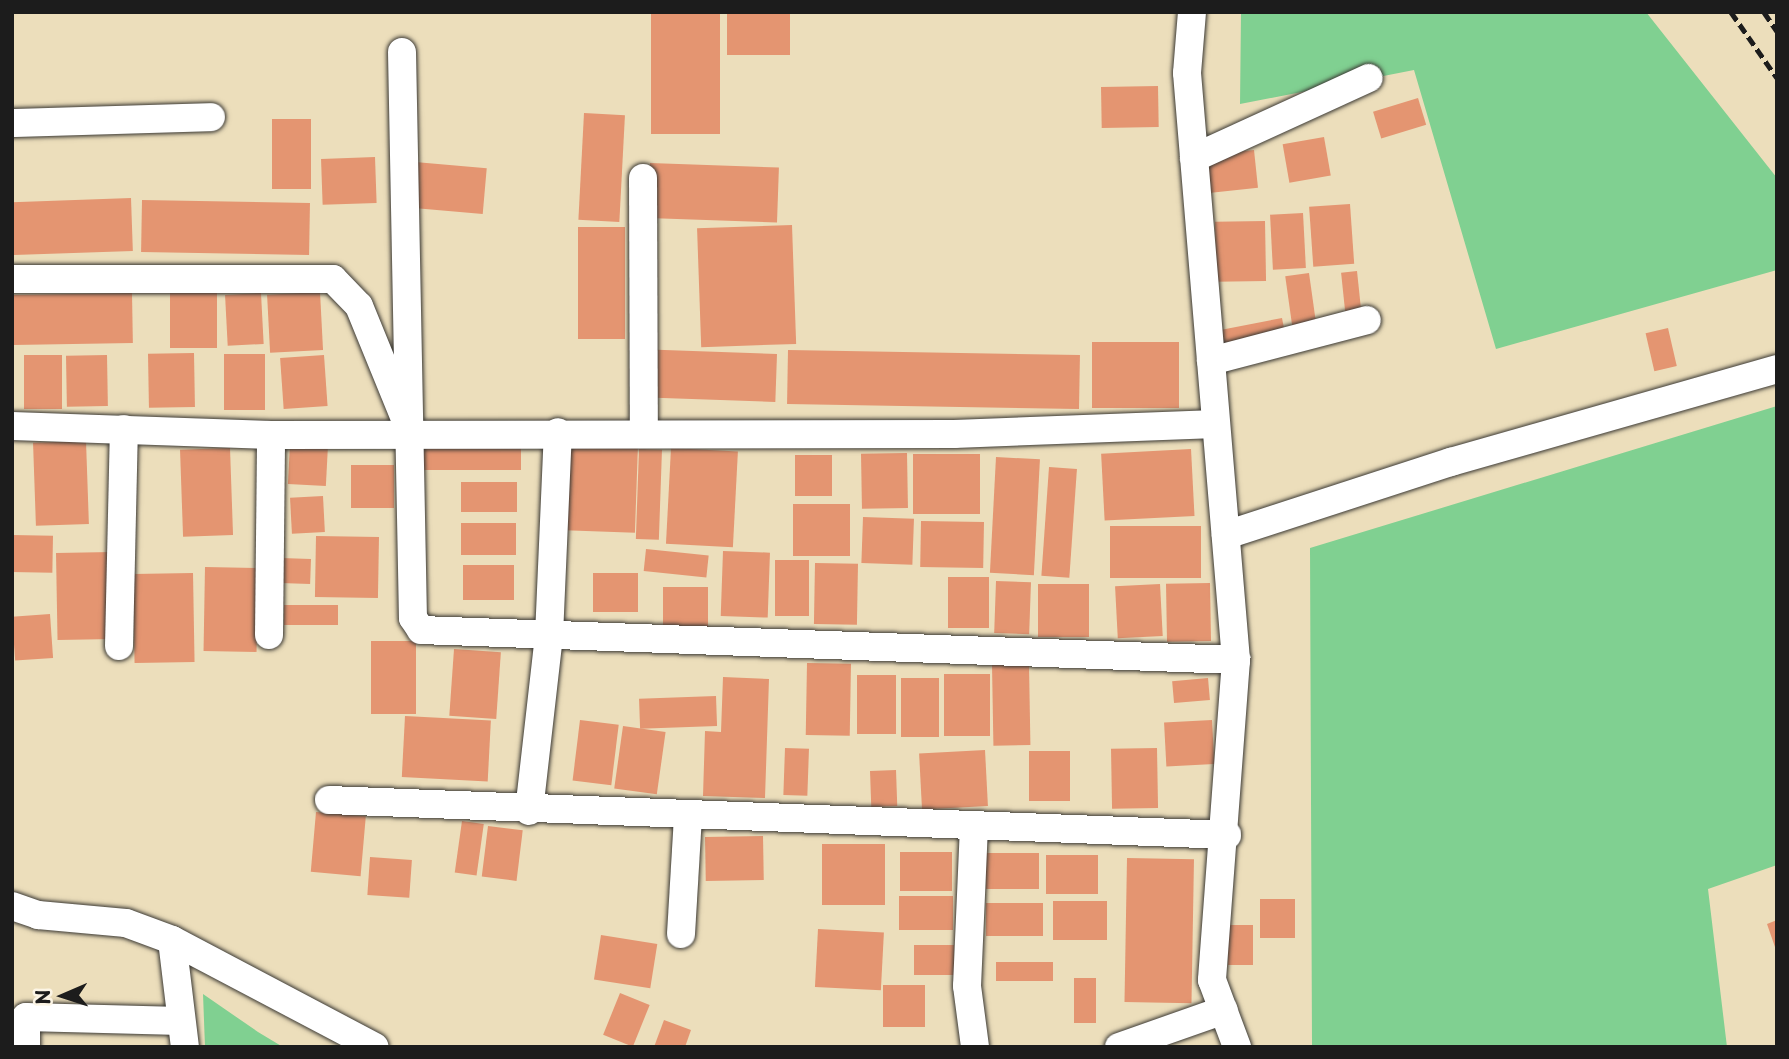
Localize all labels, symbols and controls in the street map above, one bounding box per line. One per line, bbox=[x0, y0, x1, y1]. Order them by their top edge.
north arrow bbox=[28, 961, 98, 1031]
text: N bbox=[28, 989, 56, 1005]

